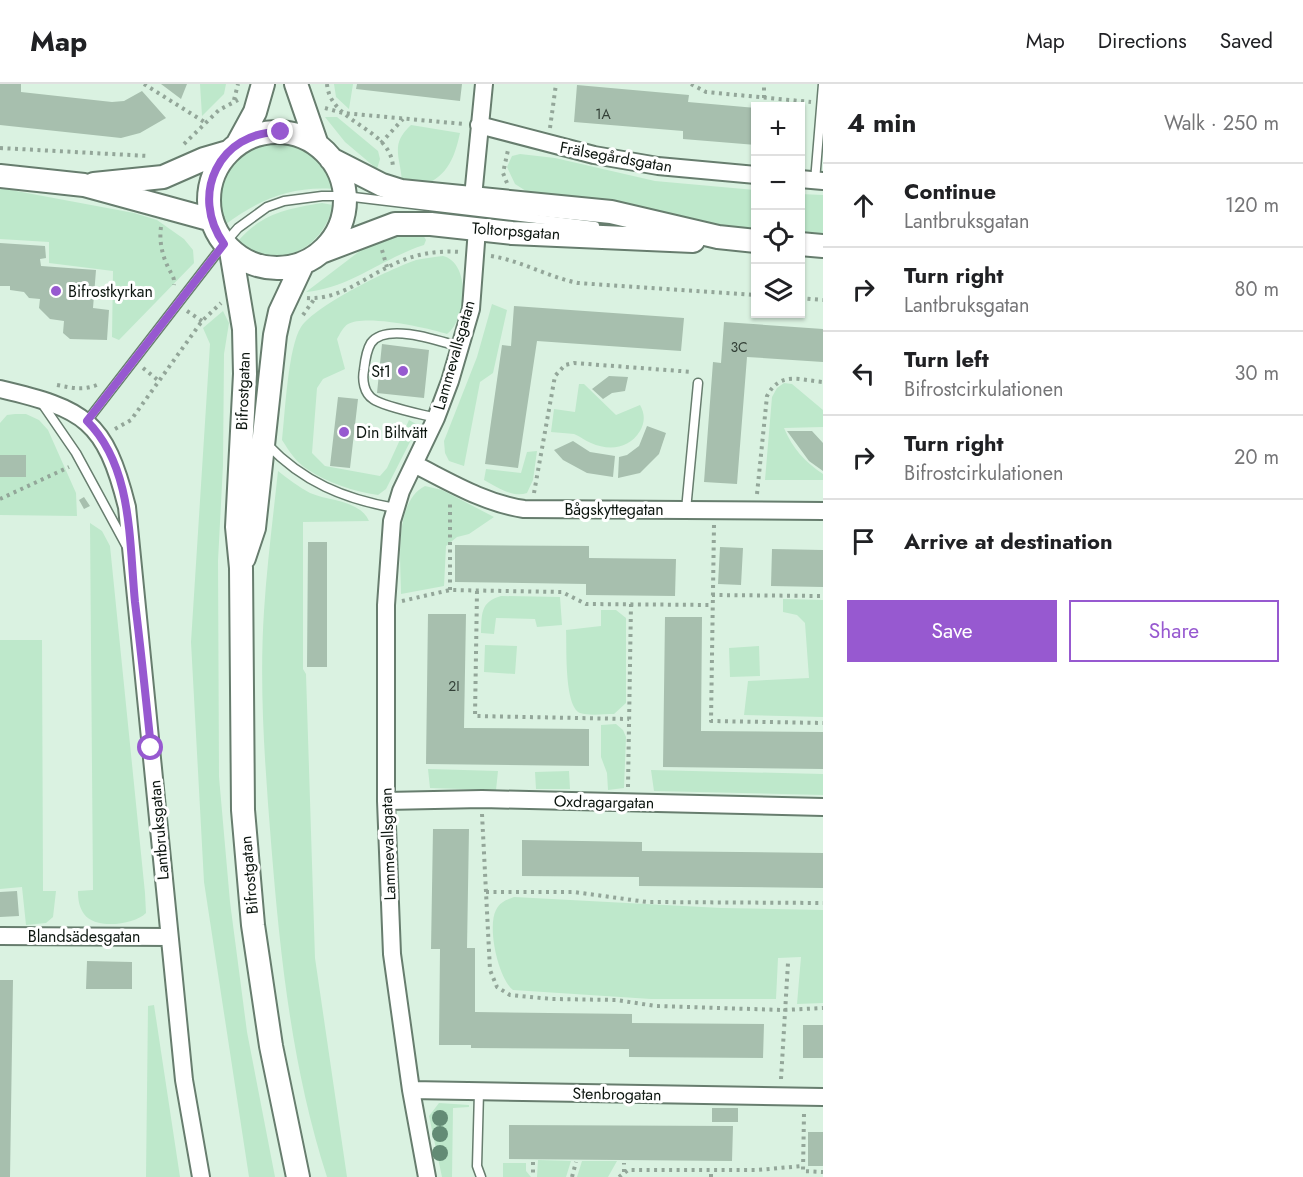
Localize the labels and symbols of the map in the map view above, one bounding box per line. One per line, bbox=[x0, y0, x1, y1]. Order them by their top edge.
house number: 1A bbox=[595, 104, 612, 124]
route end bbox=[267, 118, 293, 144]
street label: Frälsegårdsgatan bbox=[558, 136, 674, 178]
street label: Toltorpsgatan bbox=[471, 216, 561, 246]
place label: Bifrostkyrkan bbox=[68, 280, 153, 303]
marker: Bifrostkyrkan bbox=[49, 284, 63, 298]
street label: Lammevallsgatan bbox=[427, 297, 481, 413]
house number: 3C bbox=[730, 337, 748, 357]
street label: Bifrostgatan bbox=[230, 351, 256, 431]
place label: St1 bbox=[371, 360, 391, 383]
marker: St1 bbox=[396, 364, 410, 378]
place label: Din Biltvätt bbox=[356, 421, 427, 444]
marker: Din Biltvätt bbox=[337, 425, 351, 439]
street label: Bågskyttegatan bbox=[564, 498, 664, 521]
house number: 2I bbox=[448, 676, 460, 696]
route start bbox=[137, 734, 163, 760]
street label: Lantbruksgatan bbox=[143, 779, 175, 881]
street label: Lammevallsgatan bbox=[375, 787, 401, 901]
street label: Oxdragargatan bbox=[554, 790, 654, 814]
street label: Bifrostgatan bbox=[234, 835, 264, 915]
street label: Blandsädesgatan bbox=[28, 925, 140, 948]
street label: Stenbrogatan bbox=[572, 1082, 662, 1106]

